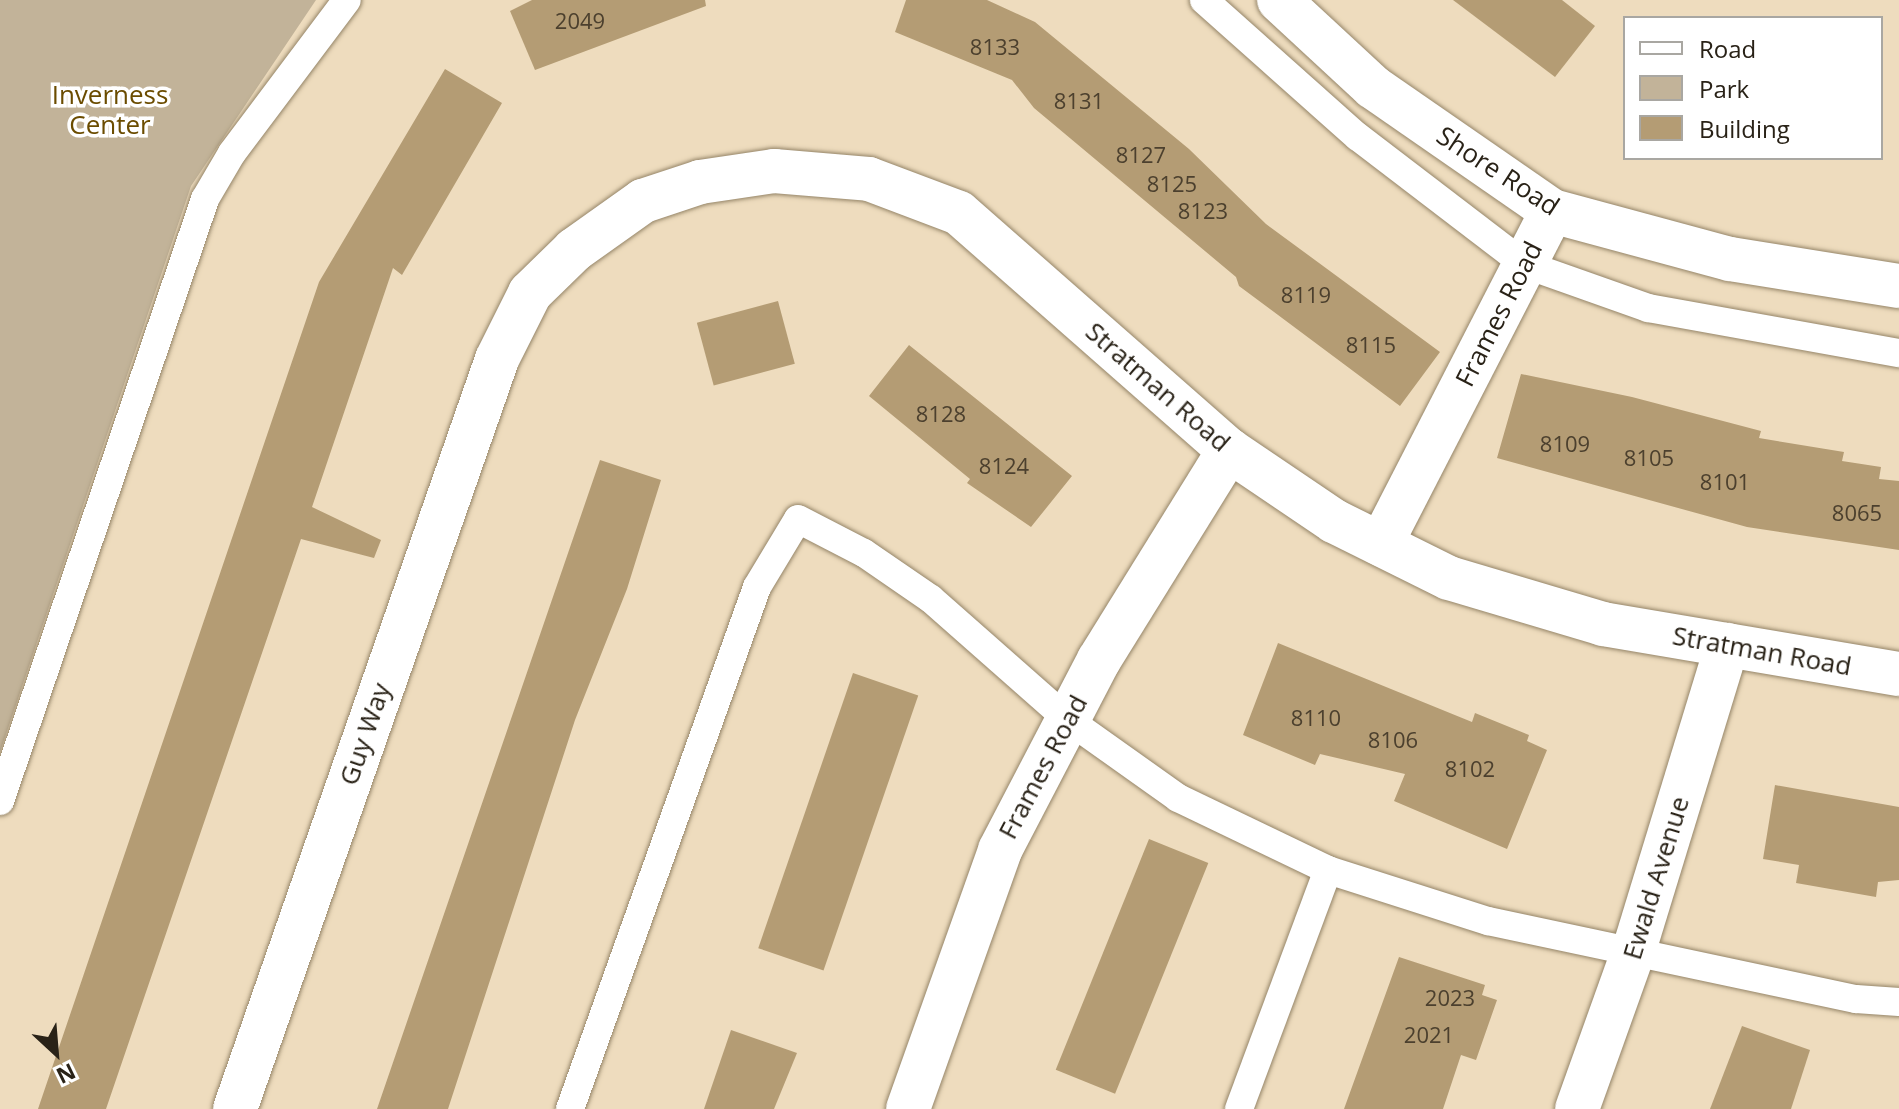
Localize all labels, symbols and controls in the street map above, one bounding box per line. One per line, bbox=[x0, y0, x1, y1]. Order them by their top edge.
house number: 2049 bbox=[555, 8, 605, 34]
legend bbox=[1623, 16, 1883, 160]
text: Road bbox=[1699, 32, 1756, 65]
house number: 8133 bbox=[970, 34, 1020, 60]
text: Park bbox=[1699, 72, 1749, 105]
park label: Inverness Center bbox=[52, 79, 168, 140]
house number: 8131 bbox=[1054, 88, 1104, 114]
text: Building bbox=[1699, 112, 1790, 145]
street label: Shore Road bbox=[1431, 120, 1565, 222]
house number: 8127 bbox=[1116, 142, 1166, 168]
house number: 8125 bbox=[1147, 171, 1197, 197]
house number: 8123 bbox=[1178, 198, 1228, 224]
street label: Frames Road bbox=[1449, 236, 1549, 392]
house number: 8119 bbox=[1281, 282, 1331, 308]
street label: Stratman Road bbox=[1079, 316, 1237, 458]
house number: 8115 bbox=[1346, 332, 1396, 358]
house number: 8128 bbox=[916, 401, 966, 427]
house number: 8109 bbox=[1540, 431, 1590, 457]
house number: 8105 bbox=[1624, 445, 1674, 471]
house number: 8124 bbox=[979, 453, 1029, 479]
house number: 8101 bbox=[1700, 469, 1750, 495]
house number: 8065 bbox=[1832, 500, 1882, 526]
street label: Stratman Road bbox=[1670, 620, 1854, 682]
street label: Guy Way bbox=[333, 679, 397, 789]
street label: Frames Road bbox=[992, 690, 1094, 844]
house number: 8110 bbox=[1291, 705, 1341, 731]
house number: 8106 bbox=[1368, 727, 1418, 753]
house number: 8102 bbox=[1445, 756, 1495, 782]
street label: Ewald Avenue bbox=[1616, 793, 1696, 963]
house number: 2023 bbox=[1425, 985, 1475, 1011]
north arrow bbox=[16, 1013, 96, 1093]
house number: 2021 bbox=[1404, 1022, 1454, 1048]
text: N bbox=[52, 1057, 81, 1092]

